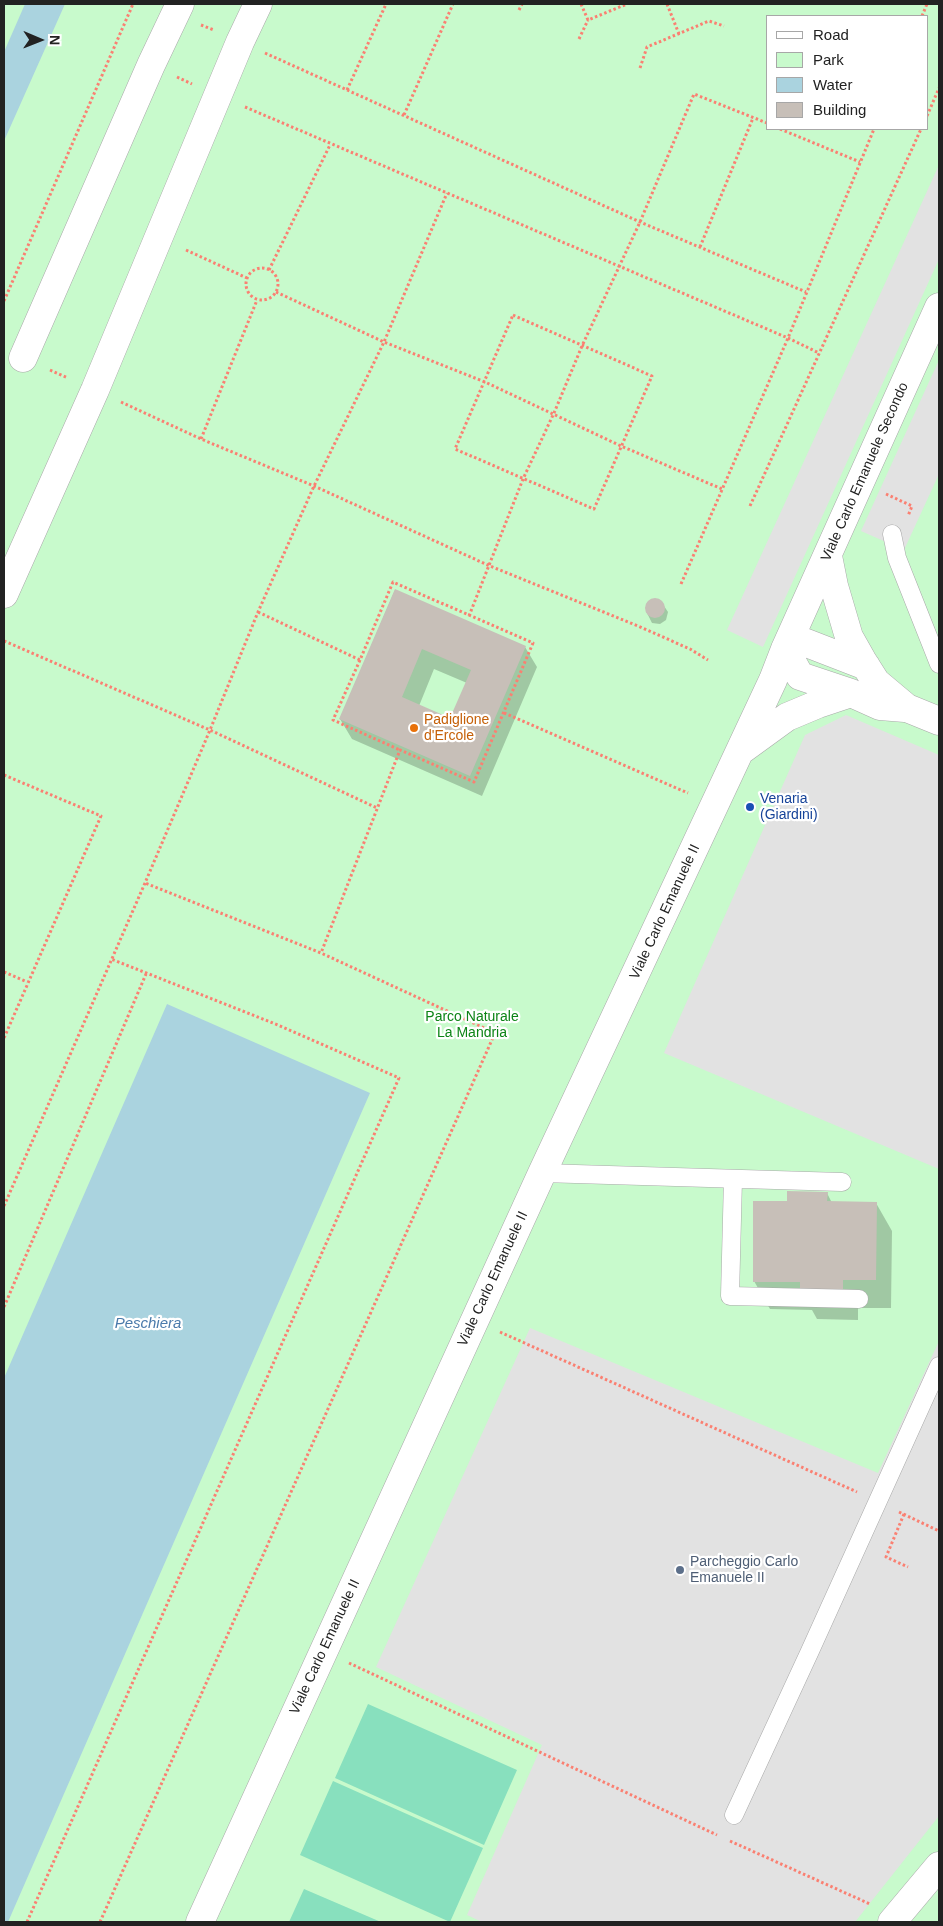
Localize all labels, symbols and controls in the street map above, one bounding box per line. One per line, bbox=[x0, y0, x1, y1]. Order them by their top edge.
north arrow bbox=[15, 15, 65, 65]
legend bbox=[766, 15, 928, 130]
text: Road bbox=[813, 26, 849, 43]
text: N bbox=[47, 35, 63, 45]
text: Park bbox=[813, 51, 844, 68]
text: Water bbox=[813, 76, 852, 93]
text: Building bbox=[813, 101, 866, 118]
street label: Viale Carlo Emanuele Secondo bbox=[818, 380, 912, 564]
place label: Padiglione d'Ercole bbox=[424, 712, 489, 744]
marker: Padiglione d'Ercole bbox=[408, 722, 420, 734]
place label: Venaria (Giardini) bbox=[760, 791, 818, 824]
marker: Venaria (Giardini) bbox=[744, 801, 756, 813]
street label: Viale Carlo Emanuele II bbox=[626, 842, 704, 982]
park label: Parco Naturale La Mandria bbox=[425, 1009, 519, 1042]
street label: Viale Carlo Emanuele II bbox=[454, 1209, 532, 1349]
water label: Peschiera bbox=[115, 1315, 181, 1333]
place label: Parcheggio Carlo Emanuele II bbox=[690, 1554, 798, 1586]
marker: Parcheggio Carlo Emanuele II bbox=[674, 1564, 686, 1576]
street label: Viale Carlo Emanuele II bbox=[286, 1577, 364, 1717]

